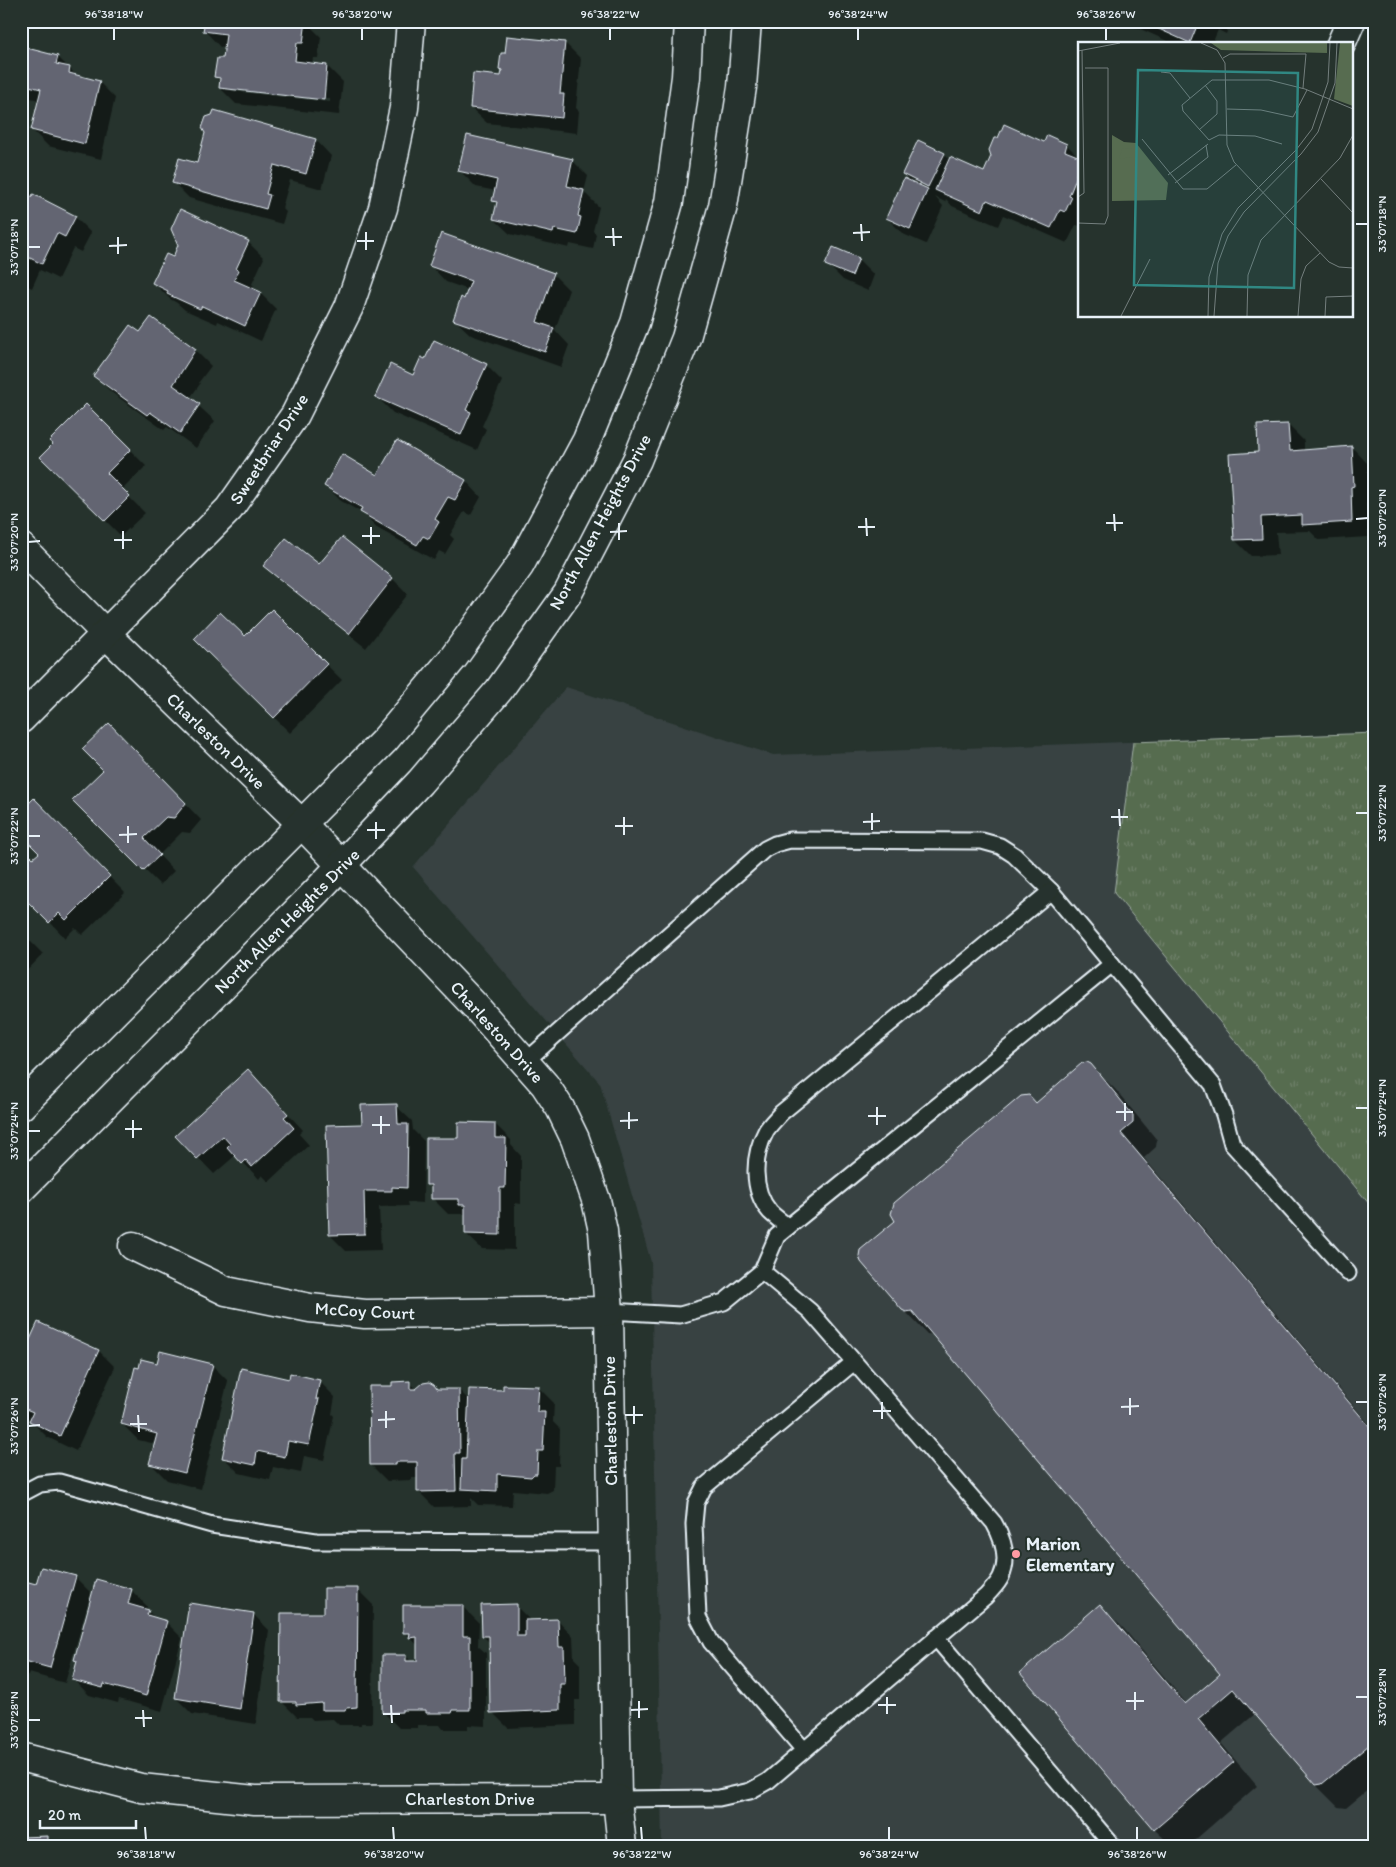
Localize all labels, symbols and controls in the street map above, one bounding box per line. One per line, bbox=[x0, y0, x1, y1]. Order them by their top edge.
text: 96°38'18"W bbox=[85, 7, 143, 21]
text: 96°38'20"W bbox=[332, 7, 392, 21]
text: 96°38'22"W bbox=[581, 7, 639, 21]
text: 96°38'24"W bbox=[828, 7, 888, 21]
text: 96°38'26"W bbox=[1077, 7, 1135, 21]
inset map bbox=[1078, 42, 1354, 318]
text: 33°07'18"N bbox=[1375, 196, 1389, 252]
text: 33°07'18"N bbox=[7, 219, 21, 275]
street label: Sweetbriar Drive bbox=[225, 389, 313, 509]
street label: North Allen Heights Drive bbox=[544, 430, 656, 614]
text: 33°07'20"N bbox=[1375, 489, 1389, 547]
text: 33°07'20"N bbox=[7, 513, 21, 571]
street label: Charleston Drive bbox=[162, 688, 270, 794]
text: 33°07'22"N bbox=[1375, 784, 1389, 842]
text: 33°07'22"N bbox=[7, 807, 21, 865]
street label: North Allen Heights Drive bbox=[210, 844, 364, 998]
street label: Charleston Drive bbox=[445, 976, 549, 1088]
text: 33°07'24"N bbox=[1375, 1079, 1389, 1137]
text: 33°07'24"N bbox=[7, 1102, 21, 1160]
street label: McCoy Court bbox=[314, 1297, 416, 1325]
street label: Charleston Drive bbox=[598, 1356, 622, 1486]
text: 33°07'26"N bbox=[1375, 1373, 1389, 1431]
text: 33°07'26"N bbox=[7, 1397, 21, 1455]
place label: Marion Elementary bbox=[1026, 1533, 1115, 1576]
marker: Marion Elementary bbox=[1010, 1548, 1022, 1560]
text: 33°07'28"N bbox=[1375, 1668, 1389, 1726]
text: 33°07'28"N bbox=[7, 1691, 21, 1749]
street label: Charleston Drive bbox=[405, 1788, 535, 1810]
scale bar bbox=[40, 1797, 136, 1829]
text: 20 m bbox=[48, 1806, 82, 1824]
text: 96°38'18"W bbox=[117, 1847, 175, 1861]
text: 96°38'20"W bbox=[364, 1847, 424, 1861]
text: 96°38'22"W bbox=[613, 1847, 671, 1861]
text: 96°38'24"W bbox=[859, 1847, 919, 1861]
text: 96°38'26"W bbox=[1108, 1847, 1166, 1861]

